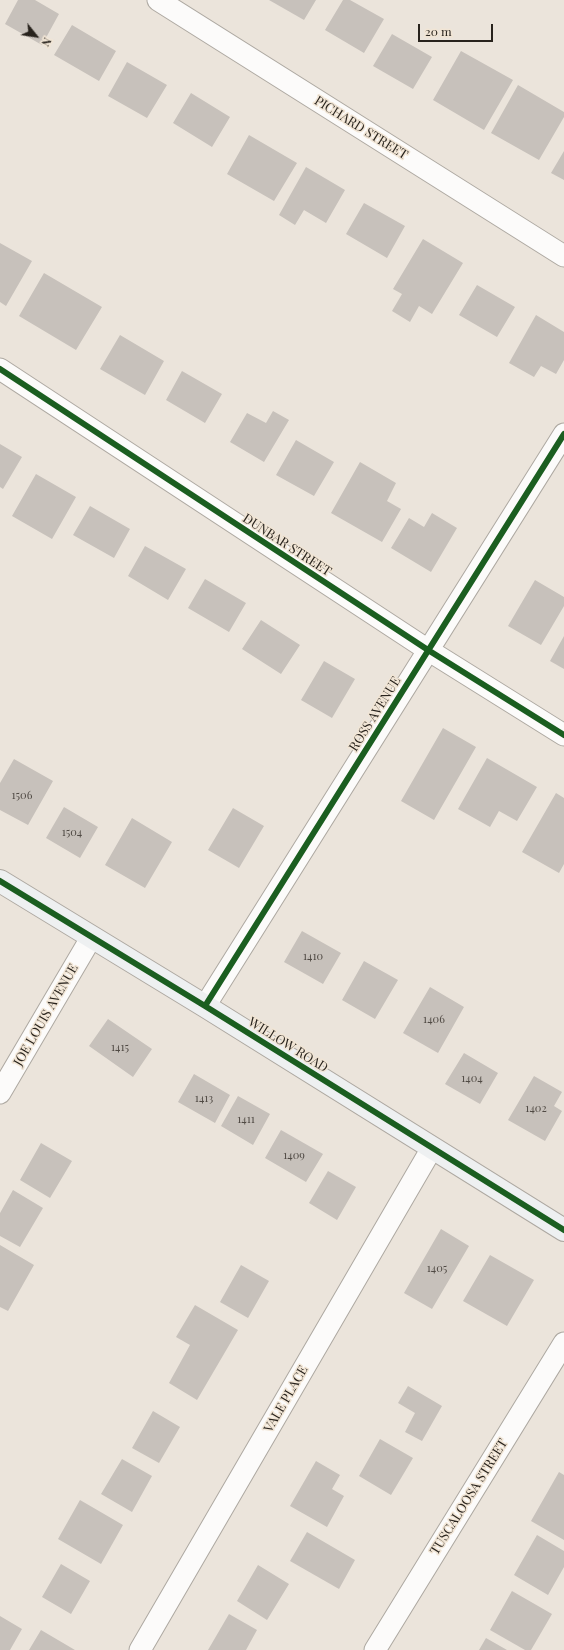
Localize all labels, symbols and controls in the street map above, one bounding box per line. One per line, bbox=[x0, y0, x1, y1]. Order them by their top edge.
north arrow bbox=[16, 16, 56, 56]
scale bar bbox=[420, 16, 495, 42]
text: 20 m bbox=[425, 23, 452, 39]
text: N bbox=[38, 35, 55, 49]
street label: PICHARD STREET bbox=[311, 93, 411, 163]
street label: DUNBAR STREET bbox=[240, 511, 334, 579]
street label: ROSS AVENUE bbox=[346, 674, 404, 754]
house number: 1506 bbox=[12, 789, 32, 803]
house number: 1504 bbox=[62, 826, 82, 840]
house number: 1410 bbox=[303, 950, 323, 964]
street label: JOE LOUIS AVENUE bbox=[10, 961, 82, 1069]
house number: 1406 bbox=[423, 1013, 445, 1027]
street label: WILLOW ROAD bbox=[245, 1014, 331, 1076]
house number: 1415 bbox=[111, 1041, 129, 1055]
house number: 1404 bbox=[461, 1072, 483, 1086]
house number: 1413 bbox=[195, 1092, 213, 1106]
house number: 1402 bbox=[525, 1102, 547, 1116]
house number: 1411 bbox=[237, 1113, 255, 1127]
house number: 1409 bbox=[283, 1149, 305, 1163]
house number: 1405 bbox=[427, 1262, 447, 1276]
street label: VALE PLACE bbox=[261, 1363, 311, 1435]
street label: TUSCALOOSA STREET bbox=[427, 1436, 511, 1558]

